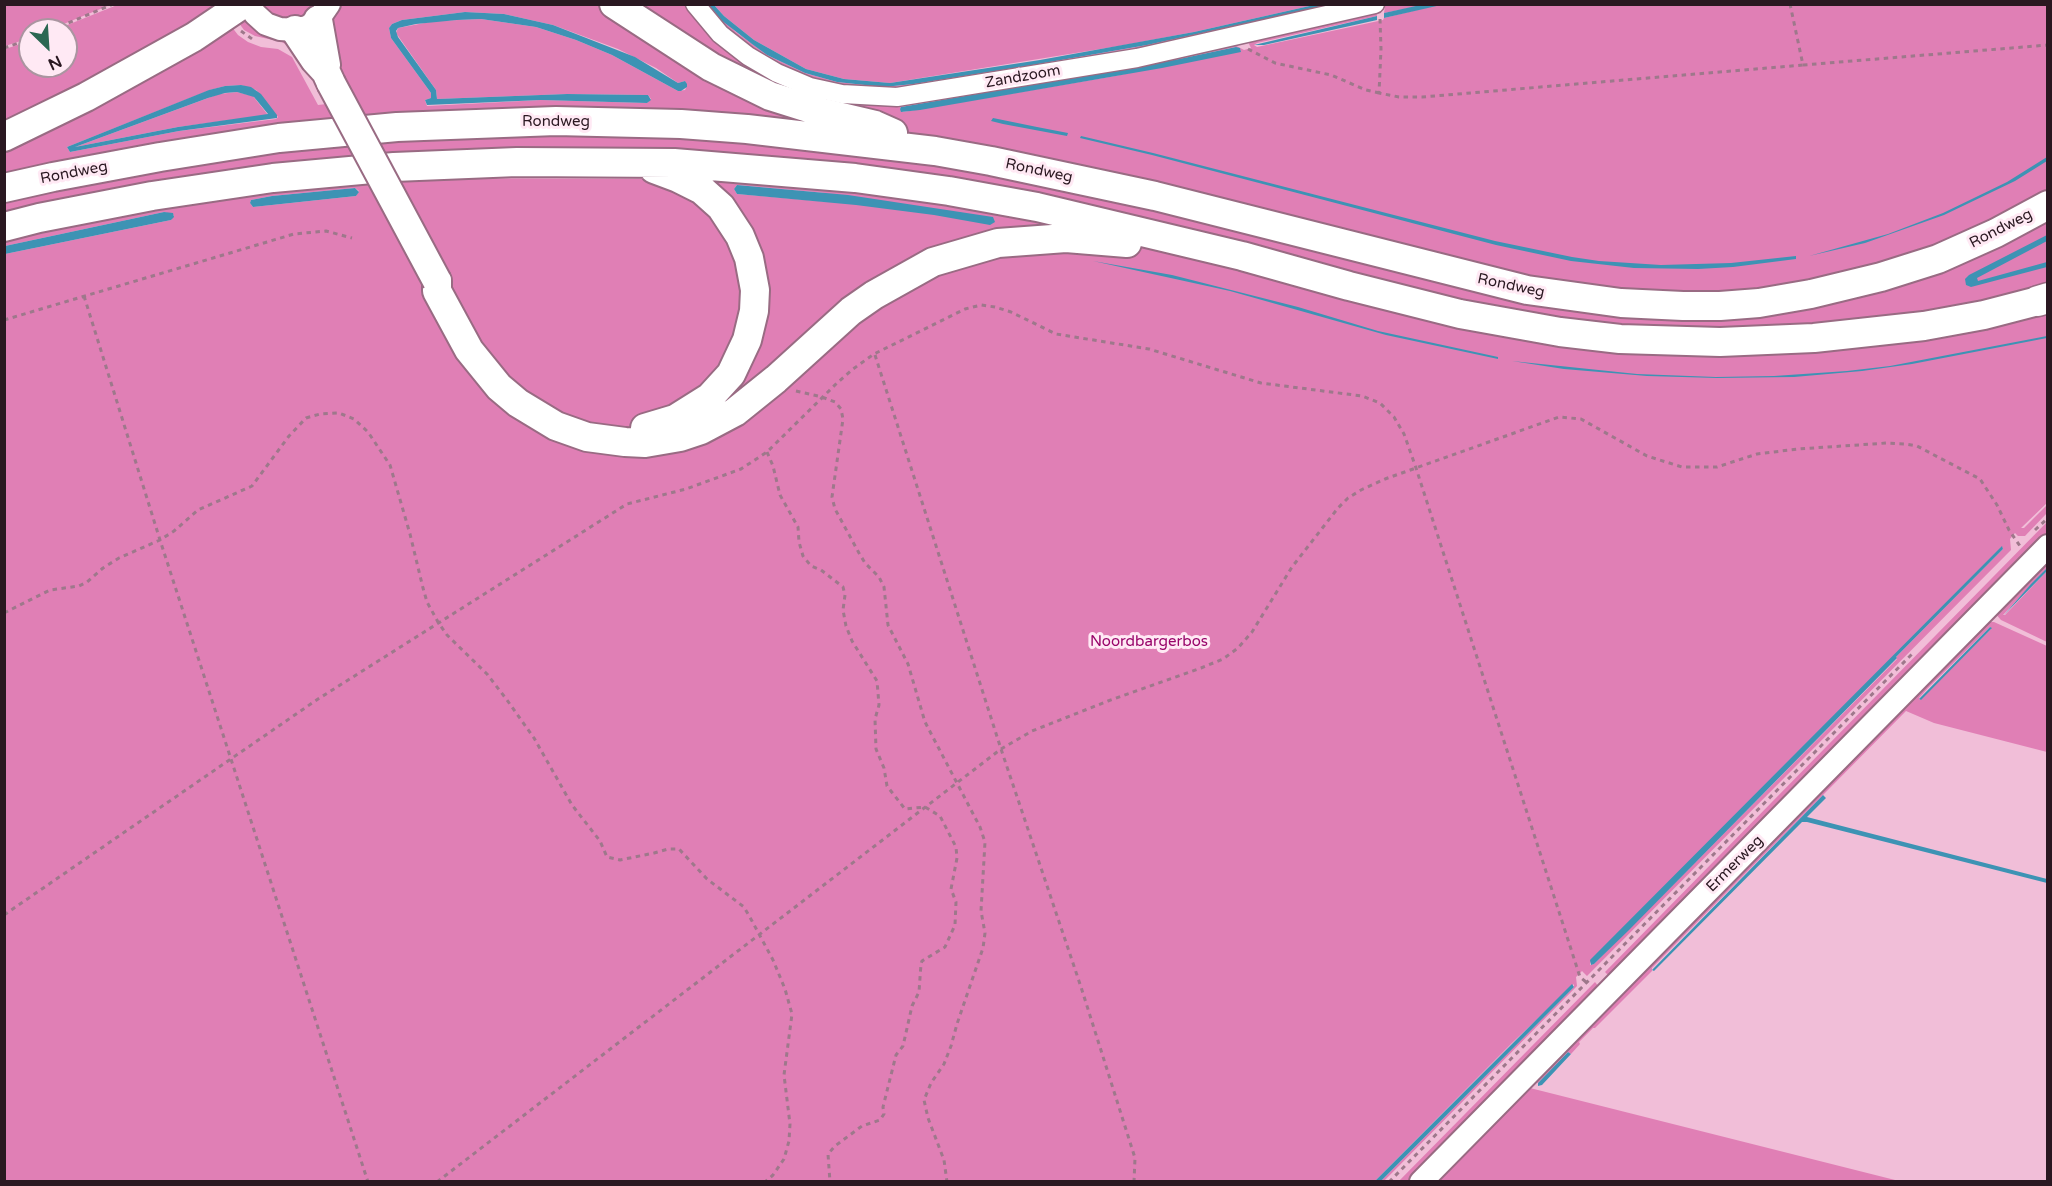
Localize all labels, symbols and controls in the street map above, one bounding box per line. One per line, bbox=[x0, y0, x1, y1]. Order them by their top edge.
north arrow bbox=[18, 18, 78, 78]
text: N bbox=[45, 51, 65, 74]
street label: Zandzoom bbox=[984, 62, 1062, 92]
street label: Rondweg bbox=[522, 113, 590, 131]
street label: Rondweg bbox=[1004, 155, 1074, 187]
street label: Rondweg bbox=[39, 158, 109, 188]
street label: Rondweg bbox=[1967, 206, 2035, 252]
street label: Rondweg bbox=[1476, 270, 1546, 302]
park label: Noordbargerbos bbox=[1090, 633, 1208, 651]
street label: Ermerweg bbox=[1703, 832, 1767, 896]

